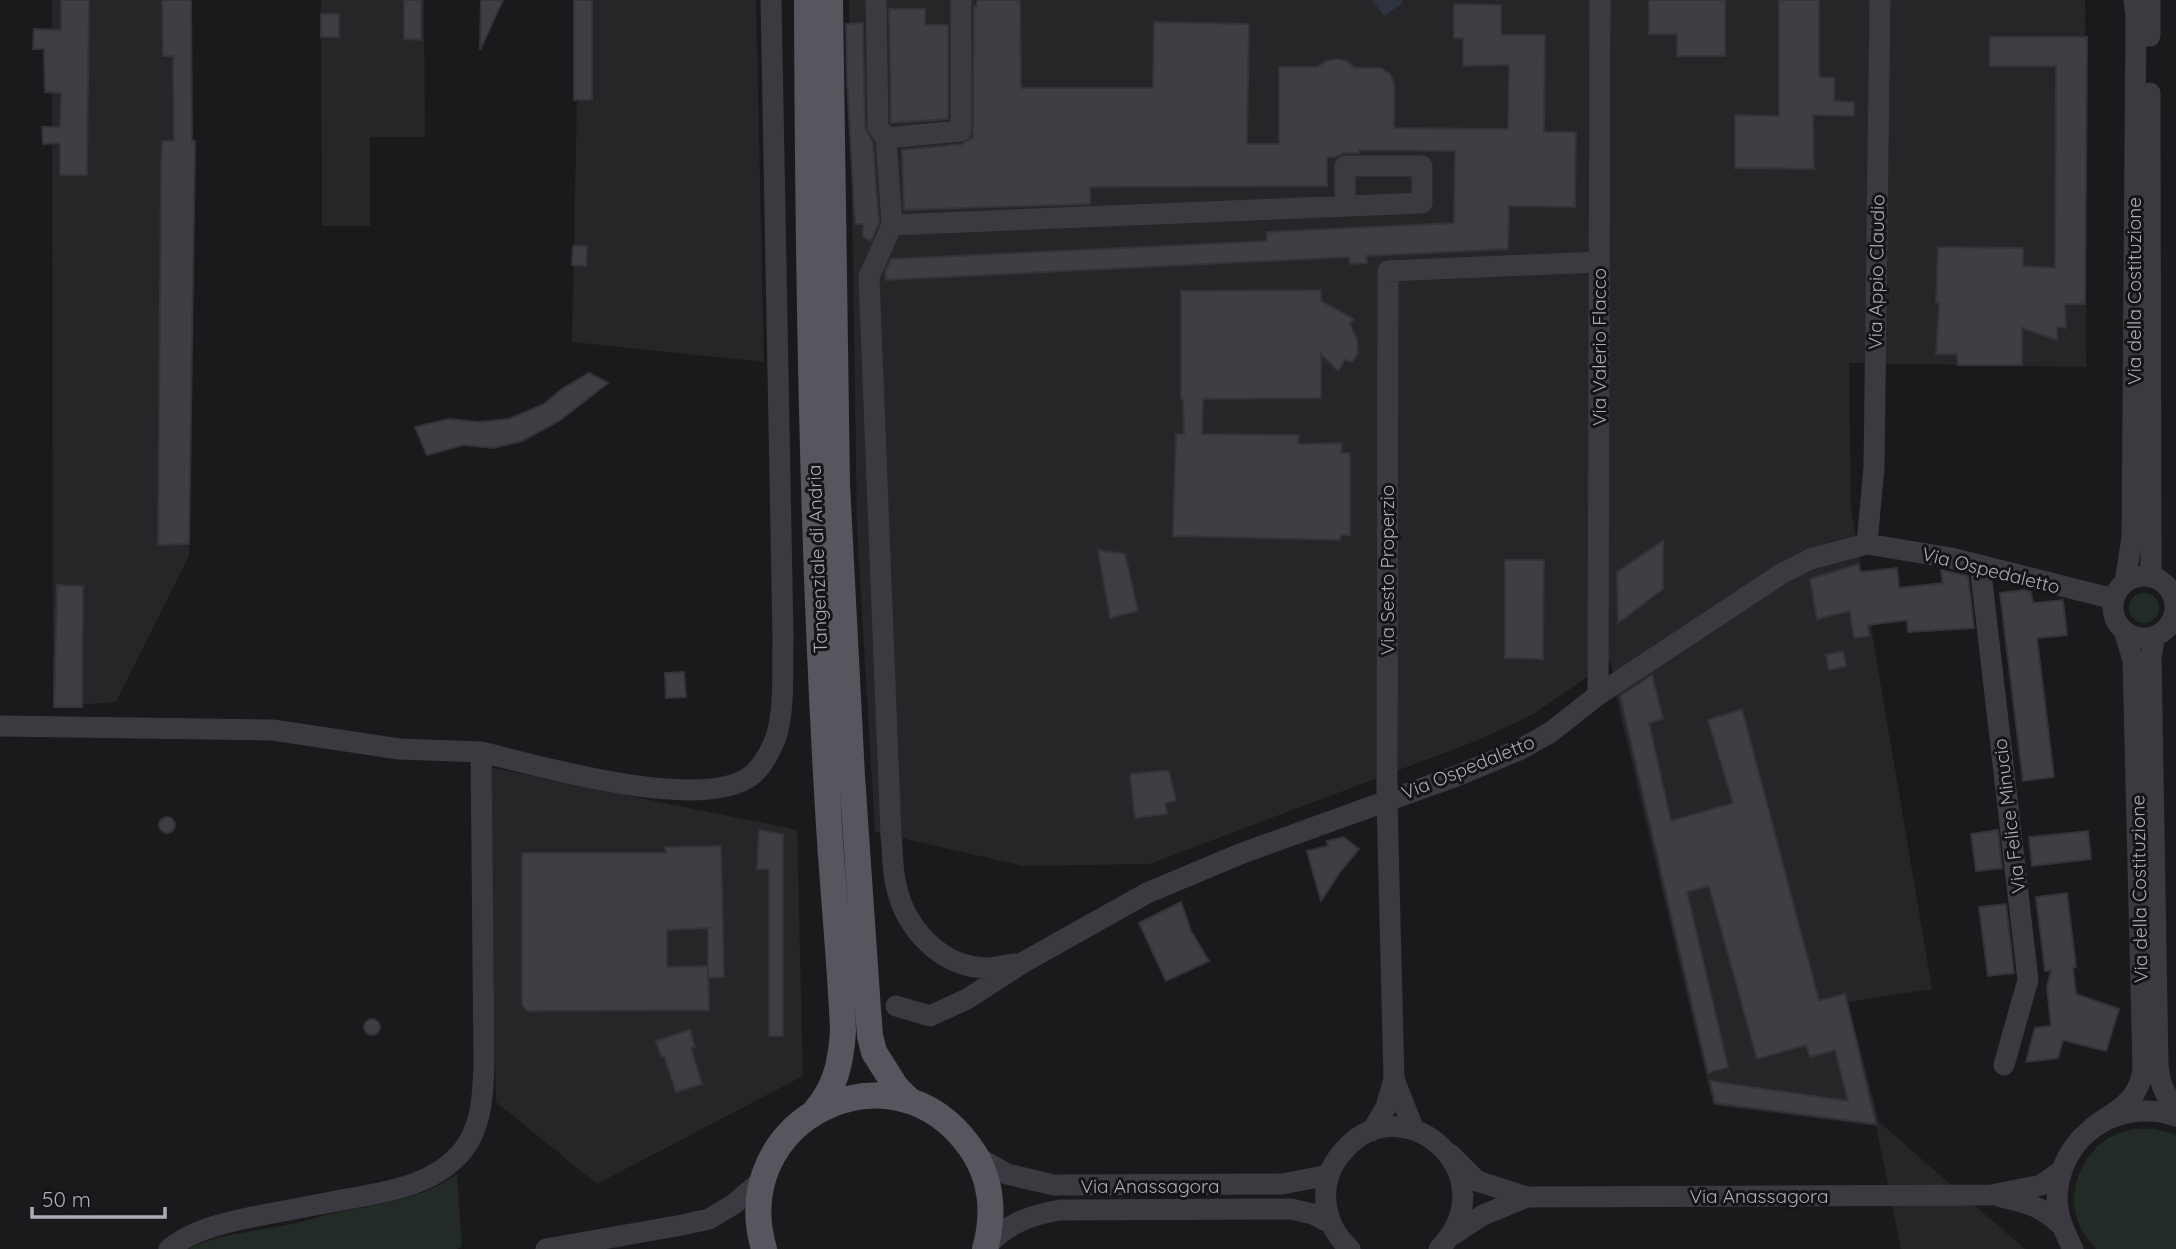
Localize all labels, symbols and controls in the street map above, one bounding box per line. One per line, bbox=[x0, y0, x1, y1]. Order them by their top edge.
street label: Via Appio Claudio bbox=[1863, 194, 1889, 350]
street label: Via della Costituzione bbox=[2122, 197, 2146, 385]
street label: Via Valerio Flacco bbox=[1587, 268, 1611, 426]
street label: Tangenziale di Andria bbox=[802, 464, 832, 654]
street label: Via Sesto Properzio bbox=[1375, 485, 1399, 655]
street label: Via Ospedaletto bbox=[1920, 541, 2062, 599]
street label: Via Ospedaletto bbox=[1398, 729, 1538, 805]
street label: Via Felice Minucio bbox=[1988, 737, 2030, 895]
street label: Via della Costituzione bbox=[2125, 795, 2153, 983]
street label: Via Anassagora bbox=[1080, 1174, 1220, 1198]
scale bar bbox=[32, 1176, 164, 1220]
street label: Via Anassagora bbox=[1689, 1184, 1829, 1208]
text: 50 m bbox=[42, 1186, 91, 1212]

